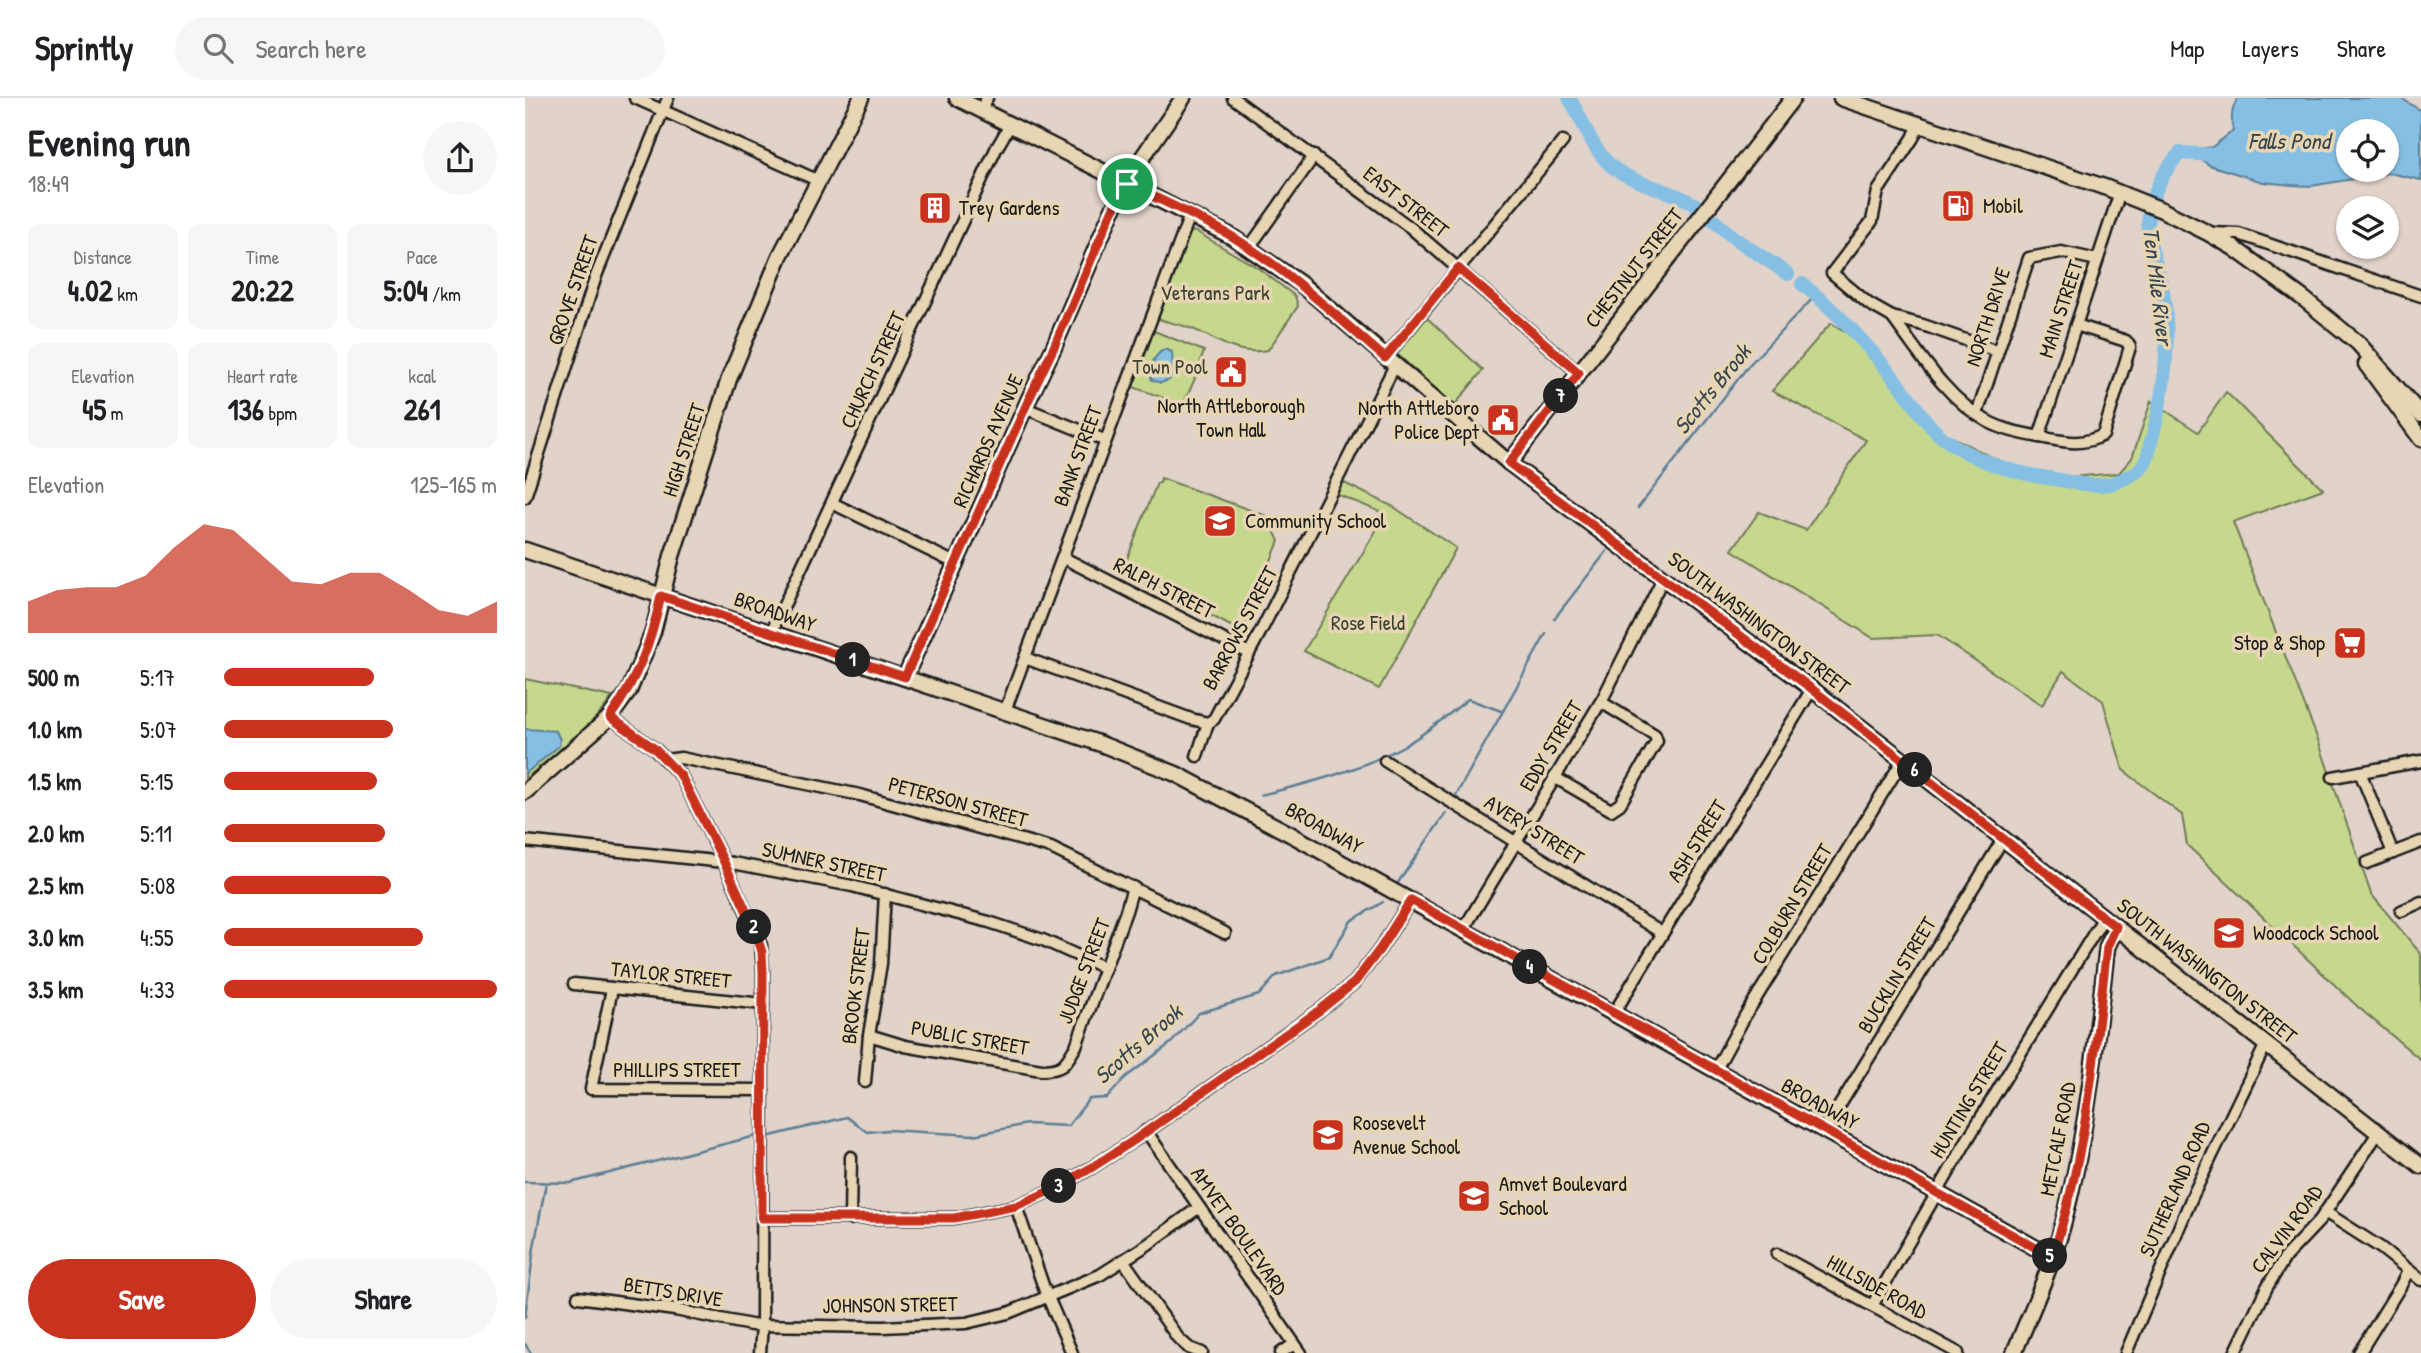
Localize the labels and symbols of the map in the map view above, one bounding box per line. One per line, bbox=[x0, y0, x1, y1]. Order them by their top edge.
water label: Falls Pond bbox=[2248, 125, 2334, 156]
pin bbox=[1097, 154, 1157, 214]
street label: EAST STREET bbox=[1357, 159, 1456, 245]
fuel station icon: Mobil bbox=[1939, 187, 1977, 225]
building icon: Trey Gardens bbox=[916, 189, 954, 227]
place label: Mobil bbox=[1983, 191, 2023, 220]
place label: Trey Gardens bbox=[959, 193, 1060, 222]
street label: CHESTNUT STREET bbox=[1578, 201, 1690, 334]
water label: Ten Mile River bbox=[2136, 226, 2181, 349]
street label: GROVE STREET bbox=[540, 230, 605, 349]
street label: MAIN STREET bbox=[2031, 255, 2090, 361]
street label: NORTH DRIVE bbox=[1958, 264, 2017, 370]
park label: Veterans Park bbox=[1160, 278, 1270, 307]
street label: CHURCH STREET bbox=[833, 306, 913, 433]
water label: Scotts Brook bbox=[1666, 335, 1759, 440]
park label: Town Pool bbox=[1133, 352, 1208, 381]
public building icon: North Attleborough Town Hall bbox=[1212, 353, 1250, 391]
street label: RICHARDS AVENUE bbox=[945, 369, 1030, 512]
pin: 7 bbox=[1543, 378, 1579, 414]
place label: North Attleborough Town Hall bbox=[1157, 391, 1305, 444]
place label: North Attleboro Police Dept bbox=[1358, 393, 1480, 446]
street label: HIGH STREET bbox=[655, 398, 713, 500]
street label: BANK STREET bbox=[1046, 400, 1110, 510]
public building icon: North Attleboro Police Dept bbox=[1484, 401, 1522, 439]
school or university icon: Community School bbox=[1201, 502, 1239, 540]
place label: Community School bbox=[1245, 506, 1387, 535]
street label: SOUTH WASHINGTON STREET bbox=[1662, 544, 1857, 701]
street label: RALPH STREET bbox=[1109, 550, 1221, 626]
street label: BARROWS STREET bbox=[1195, 560, 1285, 695]
street label: BROADWAY bbox=[730, 584, 821, 639]
park label: Rose Field bbox=[1331, 608, 1405, 637]
supermarket icon: Stop & Shop bbox=[2331, 624, 2369, 662]
place label: Stop & Shop bbox=[2234, 628, 2325, 657]
pin: 1 bbox=[835, 642, 871, 678]
street label: EDDY STREET bbox=[1512, 694, 1590, 796]
pin: 6 bbox=[1897, 752, 1933, 788]
street label: PETERSON STREET bbox=[885, 769, 1032, 834]
street label: AVERY STREET bbox=[1479, 788, 1591, 872]
street label: ASH STREET bbox=[1660, 793, 1734, 887]
street label: BROADWAY bbox=[1280, 794, 1369, 861]
street label: SUMNER STREET bbox=[760, 834, 890, 889]
street label: COLBURN STREET bbox=[1744, 837, 1840, 970]
street label: SOUTH WASHINGTON STREET bbox=[2111, 891, 2304, 1051]
pin: 2 bbox=[737, 910, 771, 944]
street label: BUCKLIN STREET bbox=[1850, 910, 1943, 1038]
street label: JUDGE STREET bbox=[1050, 913, 1117, 1028]
school or university icon: Woodcock School bbox=[2210, 914, 2248, 952]
place label: Woodcock School bbox=[2253, 918, 2379, 947]
street label: BROOK STREET bbox=[834, 925, 877, 1046]
pin: 4 bbox=[1513, 950, 1548, 984]
street label: TAYLOR STREET bbox=[610, 954, 734, 995]
water label: Scotts Brook bbox=[1087, 995, 1190, 1091]
street label: PUBLIC STREET bbox=[909, 1013, 1032, 1062]
street label: HUNTING STREET bbox=[1922, 1035, 2015, 1163]
street label: PHILLIPS STREET bbox=[613, 1055, 742, 1084]
street label: BROADWAY bbox=[1776, 1070, 1865, 1137]
street label: METCALF ROAD bbox=[2032, 1080, 2083, 1198]
place label: Roosevelt Avenue School bbox=[1353, 1108, 1461, 1161]
school or university icon: Roosevelt Avenue School bbox=[1309, 1116, 1347, 1154]
street label: SUTHERLAND ROAD bbox=[2132, 1117, 2217, 1261]
street label: AMVET BOULEVARD bbox=[1184, 1161, 1295, 1301]
pin: 3 bbox=[1041, 1168, 1077, 1204]
place label: Amvet Boulevard School bbox=[1499, 1169, 1627, 1222]
school or university icon: Amvet Boulevard School bbox=[1455, 1177, 1493, 1215]
street label: CALVIN ROAD bbox=[2244, 1179, 2329, 1279]
pin: 5 bbox=[2033, 1238, 2067, 1274]
street label: HILLSIDE ROAD bbox=[1822, 1247, 1933, 1326]
street label: BETTS DRIVE bbox=[622, 1269, 725, 1314]
street label: JOHNSON STREET bbox=[822, 1289, 959, 1320]

